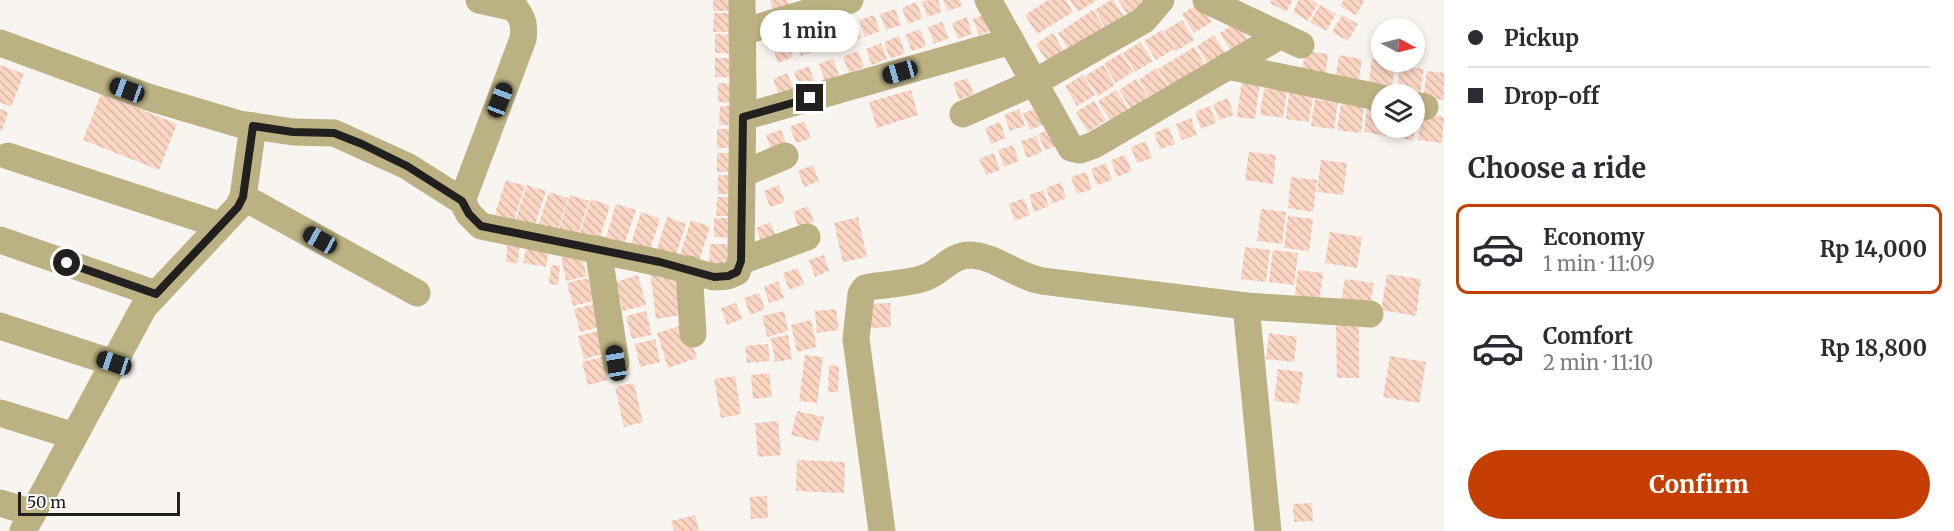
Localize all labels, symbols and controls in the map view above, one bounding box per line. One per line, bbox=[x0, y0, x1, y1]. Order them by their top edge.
callout: 1 min bbox=[760, 11, 860, 53]
text: 1 min bbox=[782, 18, 837, 43]
north arrow bbox=[1371, 18, 1425, 72]
map controls bbox=[1371, 18, 1425, 138]
text: Pickup bbox=[1504, 24, 1579, 52]
car bbox=[880, 58, 920, 86]
car bbox=[107, 75, 147, 105]
car bbox=[485, 80, 515, 120]
text: Drop-off bbox=[1504, 82, 1599, 110]
route end bbox=[796, 84, 823, 111]
button: layers bbox=[1371, 84, 1425, 138]
text: Choose a ride bbox=[1468, 151, 1646, 185]
icon: car bbox=[1471, 222, 1525, 276]
car bbox=[300, 223, 340, 257]
text: Economy bbox=[1543, 223, 1644, 251]
text: Rp 14,000 bbox=[1820, 235, 1927, 263]
route start bbox=[53, 249, 80, 276]
text: 1 min · 11:09 bbox=[1543, 251, 1655, 276]
icon: car bbox=[1471, 321, 1525, 375]
text: Comfort bbox=[1543, 322, 1633, 350]
text: Rp 18,800 bbox=[1820, 334, 1927, 362]
car bbox=[604, 344, 628, 382]
car bbox=[94, 349, 134, 377]
text: 2 min · 11:10 bbox=[1543, 350, 1653, 375]
button: Confirm bbox=[1468, 450, 1930, 519]
scale bar bbox=[18, 489, 180, 516]
text: 50 m bbox=[27, 492, 66, 512]

